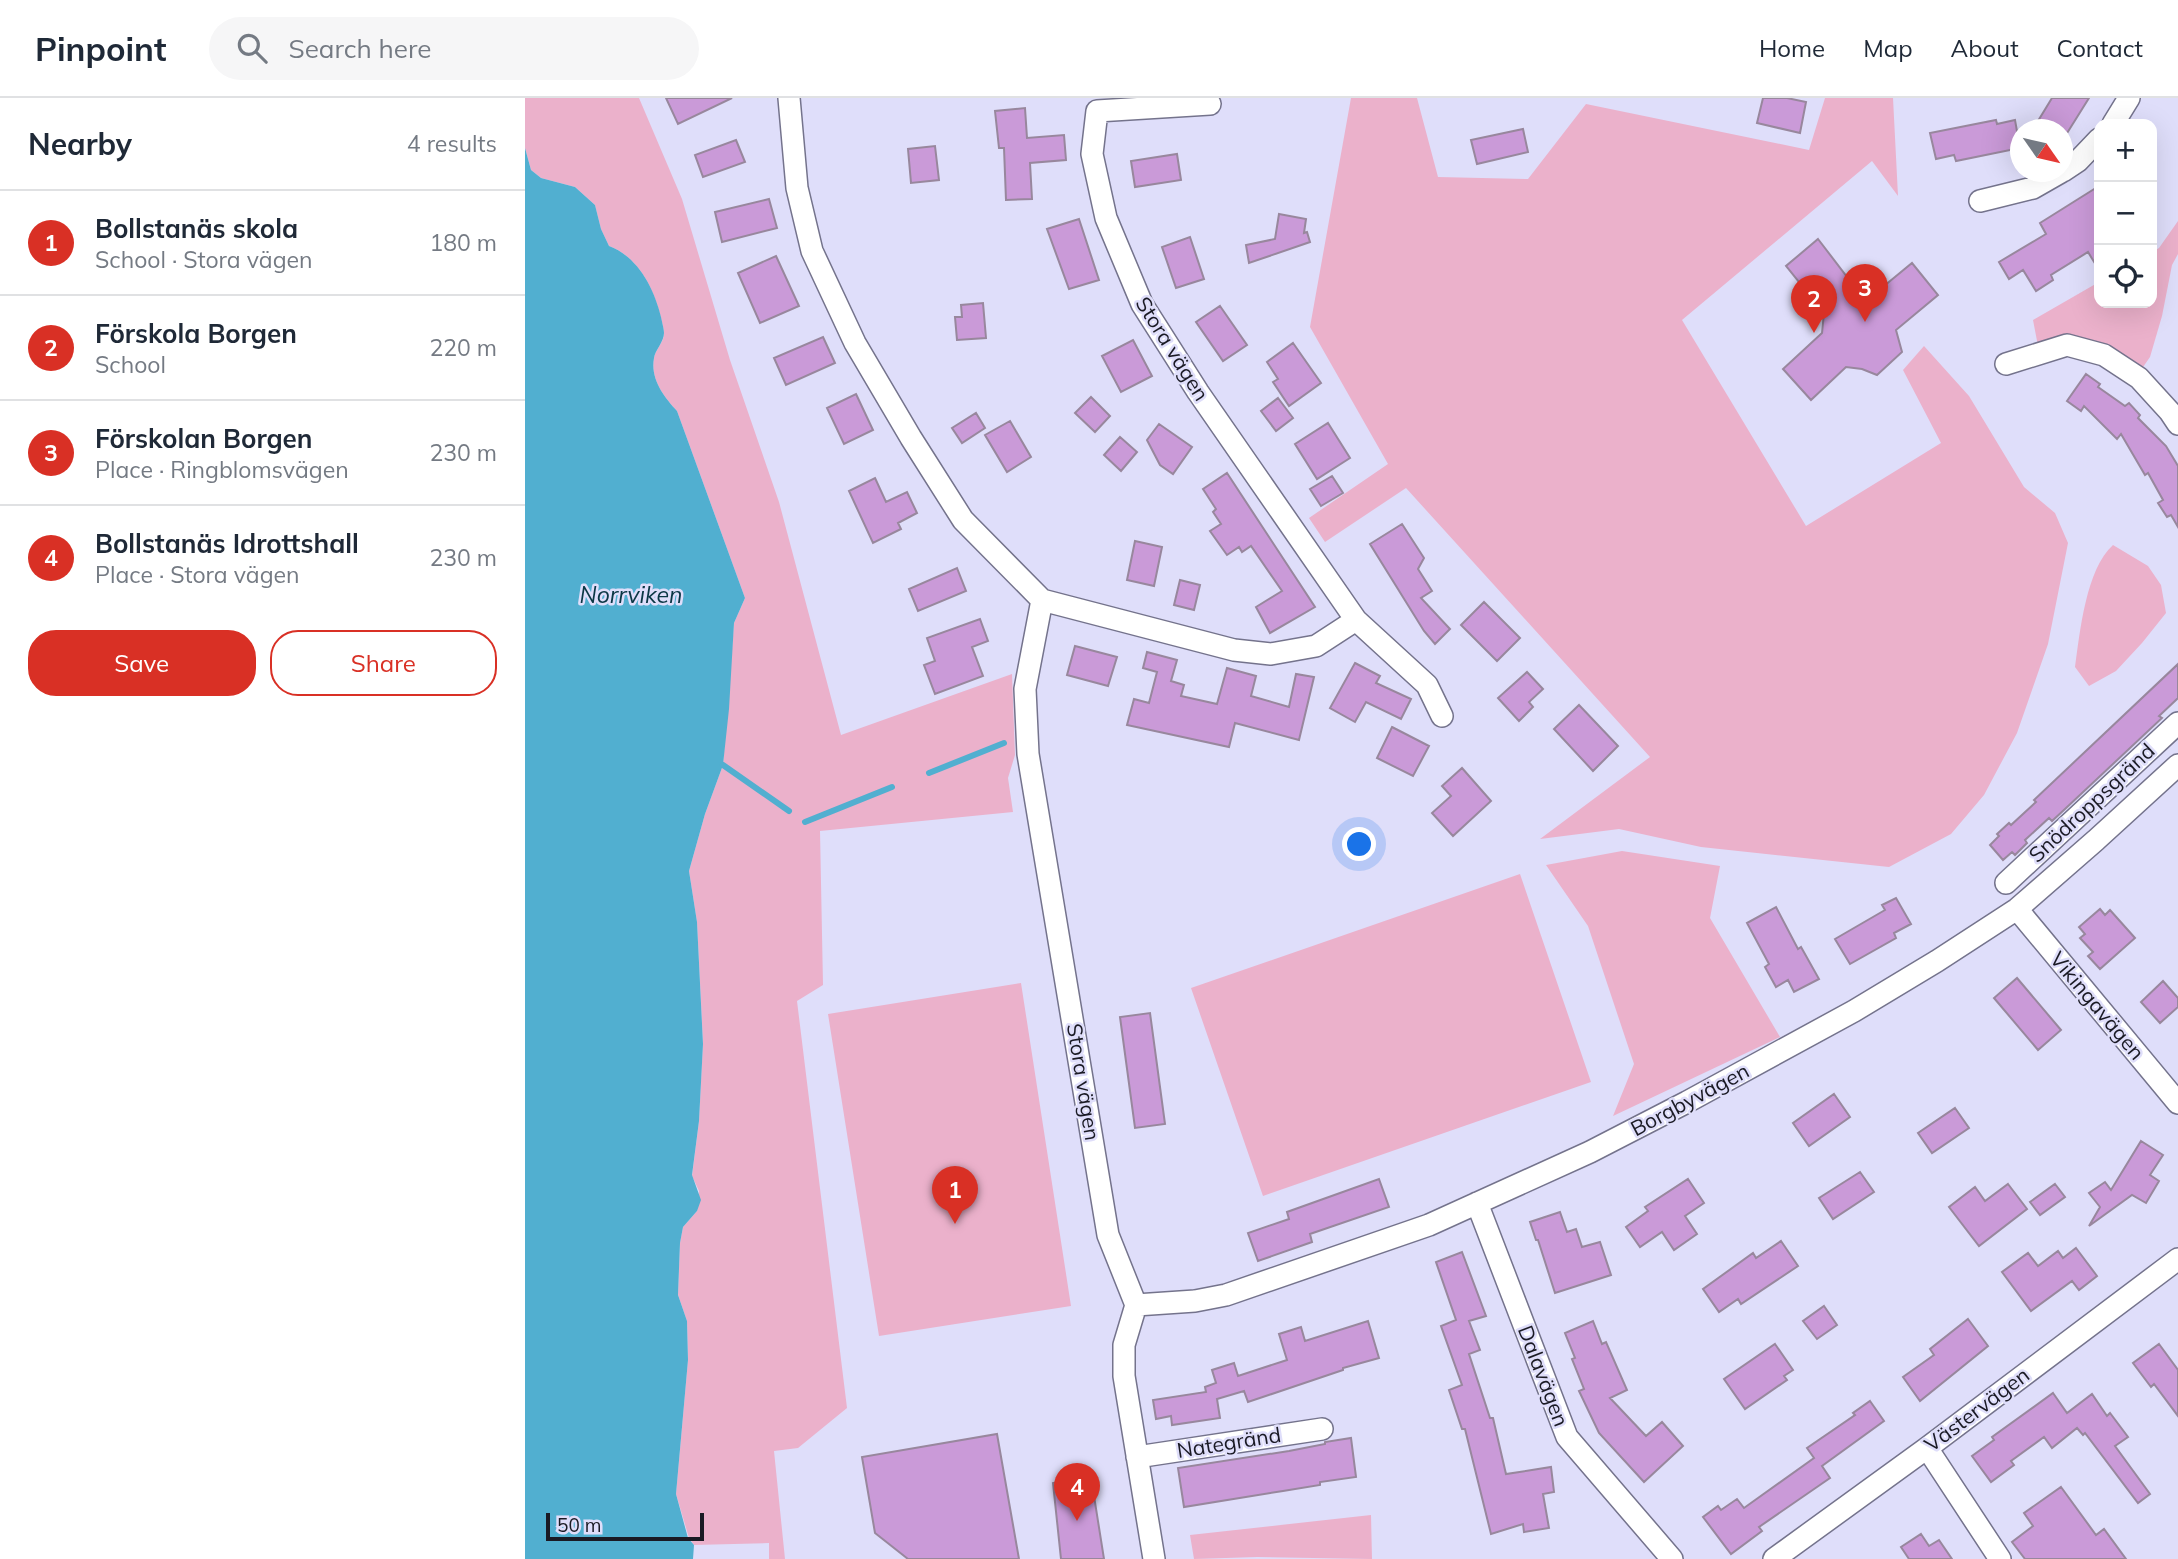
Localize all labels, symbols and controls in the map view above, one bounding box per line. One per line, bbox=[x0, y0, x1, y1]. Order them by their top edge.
search box bbox=[209, 17, 699, 80]
text: Pinpoint bbox=[35, 28, 167, 69]
icon: search bbox=[233, 29, 271, 67]
text: Search here bbox=[289, 32, 431, 65]
text: Home bbox=[1759, 33, 1825, 63]
text: Map bbox=[1863, 33, 1913, 63]
text: About bbox=[1951, 33, 2019, 63]
text: Contact bbox=[2057, 33, 2143, 63]
north arrow bbox=[2010, 119, 2073, 182]
map controls bbox=[2094, 119, 2157, 308]
button: + bbox=[2094, 119, 2157, 182]
text: Nearby bbox=[28, 125, 132, 163]
text: 4 results bbox=[407, 129, 497, 158]
button: − bbox=[2094, 182, 2157, 245]
text: Bollstanäs skola bbox=[95, 212, 298, 245]
text: 1 bbox=[44, 228, 58, 257]
text: 180 m bbox=[429, 228, 497, 257]
text: School · Stora vägen bbox=[95, 245, 313, 274]
button: locate bbox=[2094, 245, 2157, 308]
pin: 3 bbox=[1842, 264, 1888, 322]
pin: 2 bbox=[1791, 275, 1837, 333]
street label: Stora vägen bbox=[1131, 292, 1215, 405]
text: Förskola Borgen bbox=[95, 317, 297, 350]
text: 2 bbox=[44, 333, 58, 362]
text: 220 m bbox=[429, 333, 497, 362]
text: School bbox=[95, 350, 166, 379]
text: Förskolan Borgen bbox=[95, 422, 313, 455]
text: 3 bbox=[44, 438, 58, 467]
text: 230 m bbox=[429, 438, 497, 467]
text: Place · Ringblomsvägen bbox=[95, 455, 349, 484]
text: Bollstanäs Idrottshall bbox=[95, 527, 359, 560]
text: 4 bbox=[44, 543, 58, 572]
text: 230 m bbox=[429, 543, 497, 572]
text: Place · Stora vägen bbox=[95, 560, 300, 589]
water label: Norrviken bbox=[580, 580, 682, 609]
button: Save bbox=[28, 630, 256, 696]
button: Share bbox=[270, 630, 497, 696]
street label: Snödroppsgränd bbox=[2023, 737, 2160, 867]
your location bbox=[1342, 827, 1376, 861]
street label: Vikingavägen bbox=[2045, 946, 2150, 1065]
street label: Stora vägen bbox=[1062, 1022, 1106, 1142]
street label: Borgbyvägen bbox=[1626, 1057, 1753, 1141]
pin: 1 bbox=[932, 1166, 978, 1224]
street label: Dalavägen bbox=[1513, 1322, 1575, 1430]
street label: Västervägen bbox=[1919, 1361, 2034, 1457]
street label: Nategränd bbox=[1175, 1421, 1283, 1463]
pin: 4 bbox=[1054, 1463, 1100, 1521]
scale bar bbox=[546, 1510, 703, 1542]
text: 50 m bbox=[557, 1513, 601, 1537]

